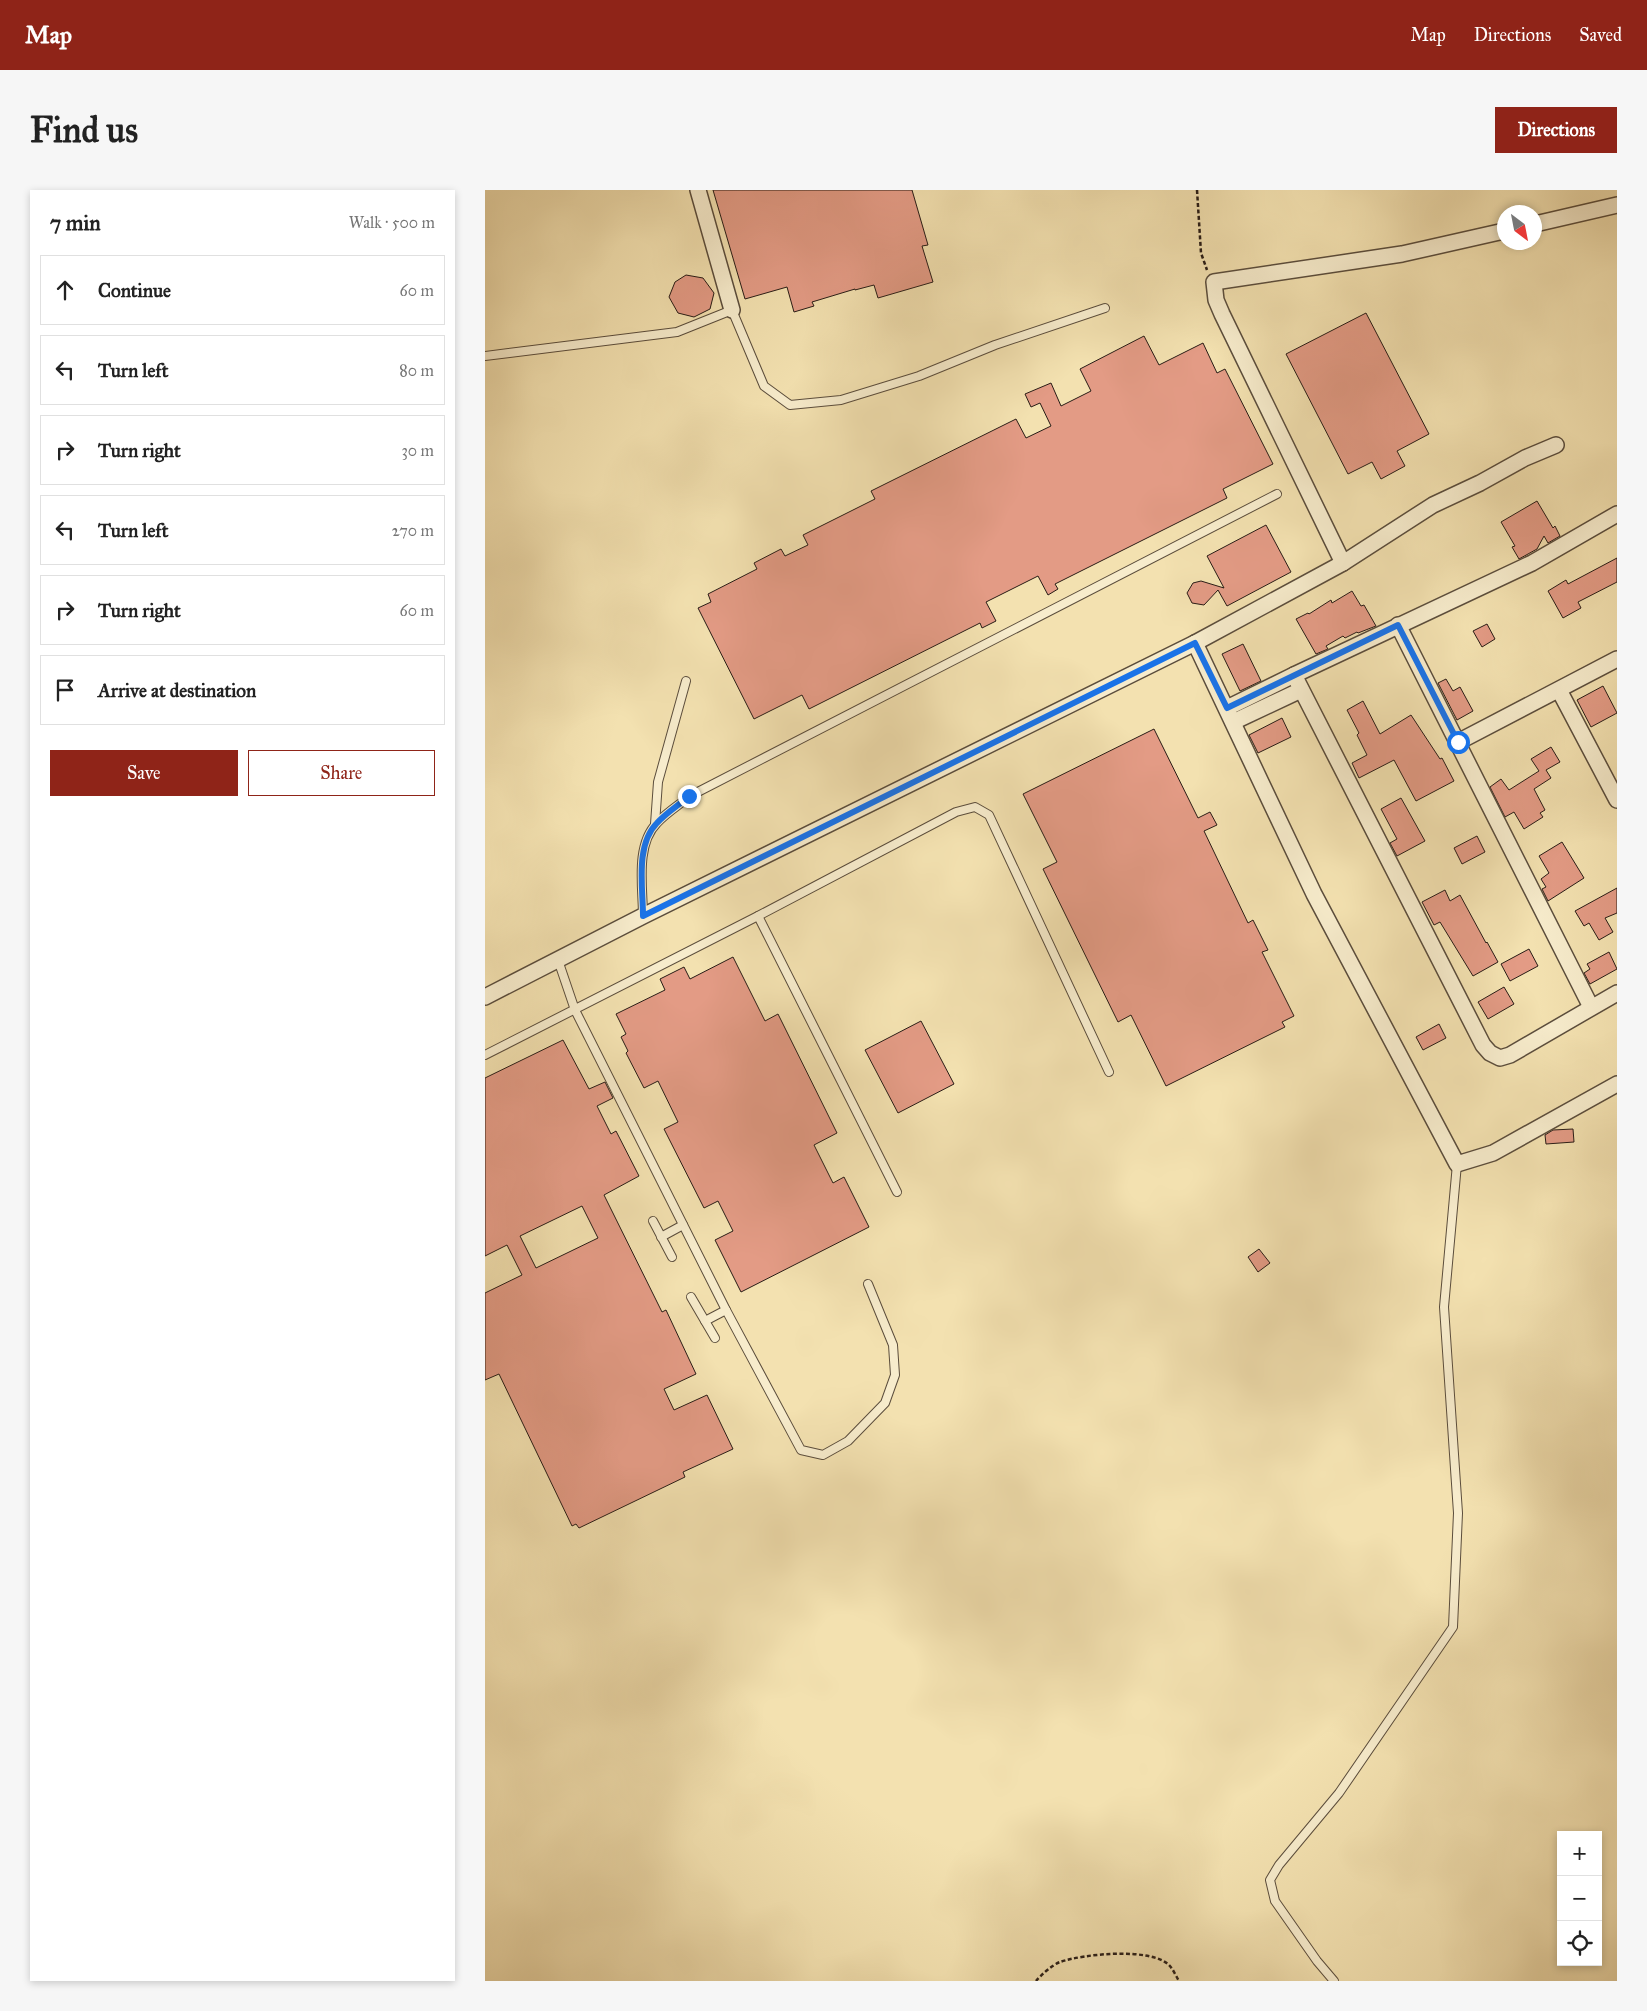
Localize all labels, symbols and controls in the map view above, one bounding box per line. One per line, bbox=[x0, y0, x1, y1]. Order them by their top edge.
text: Map bbox=[25, 20, 72, 50]
text: Map bbox=[1410, 24, 1446, 46]
text: Directions bbox=[1474, 24, 1551, 46]
text: Saved bbox=[1579, 24, 1622, 46]
button: Directions bbox=[1495, 107, 1617, 153]
text: Find us bbox=[30, 109, 138, 152]
north arrow bbox=[1497, 205, 1542, 250]
text: 7 min bbox=[50, 210, 101, 236]
text: Walk · 500 m bbox=[349, 213, 435, 232]
icon: ahead bbox=[51, 276, 79, 304]
text: Continue bbox=[98, 279, 171, 302]
text: 60 m bbox=[400, 281, 434, 300]
icon: left bbox=[51, 356, 79, 384]
text: Turn left bbox=[98, 359, 168, 382]
text: 80 m bbox=[399, 361, 434, 380]
icon: right bbox=[51, 436, 79, 464]
text: Turn right bbox=[98, 439, 181, 462]
text: 30 m bbox=[401, 441, 434, 460]
icon: left bbox=[51, 516, 79, 544]
text: Turn left bbox=[98, 519, 168, 542]
text: 270 m bbox=[392, 521, 434, 540]
icon: right bbox=[51, 596, 79, 624]
text: Turn right bbox=[98, 599, 181, 622]
text: 60 m bbox=[400, 601, 434, 620]
icon: arrive bbox=[51, 676, 79, 704]
text: Arrive at destination bbox=[98, 679, 256, 702]
route start bbox=[1447, 731, 1470, 754]
button: Save bbox=[50, 750, 238, 796]
button: Share bbox=[248, 750, 435, 796]
route end bbox=[678, 785, 701, 808]
map controls bbox=[1557, 1831, 1602, 1966]
button: + bbox=[1557, 1831, 1602, 1876]
button: − bbox=[1557, 1876, 1602, 1921]
button: locate bbox=[1557, 1921, 1602, 1966]

